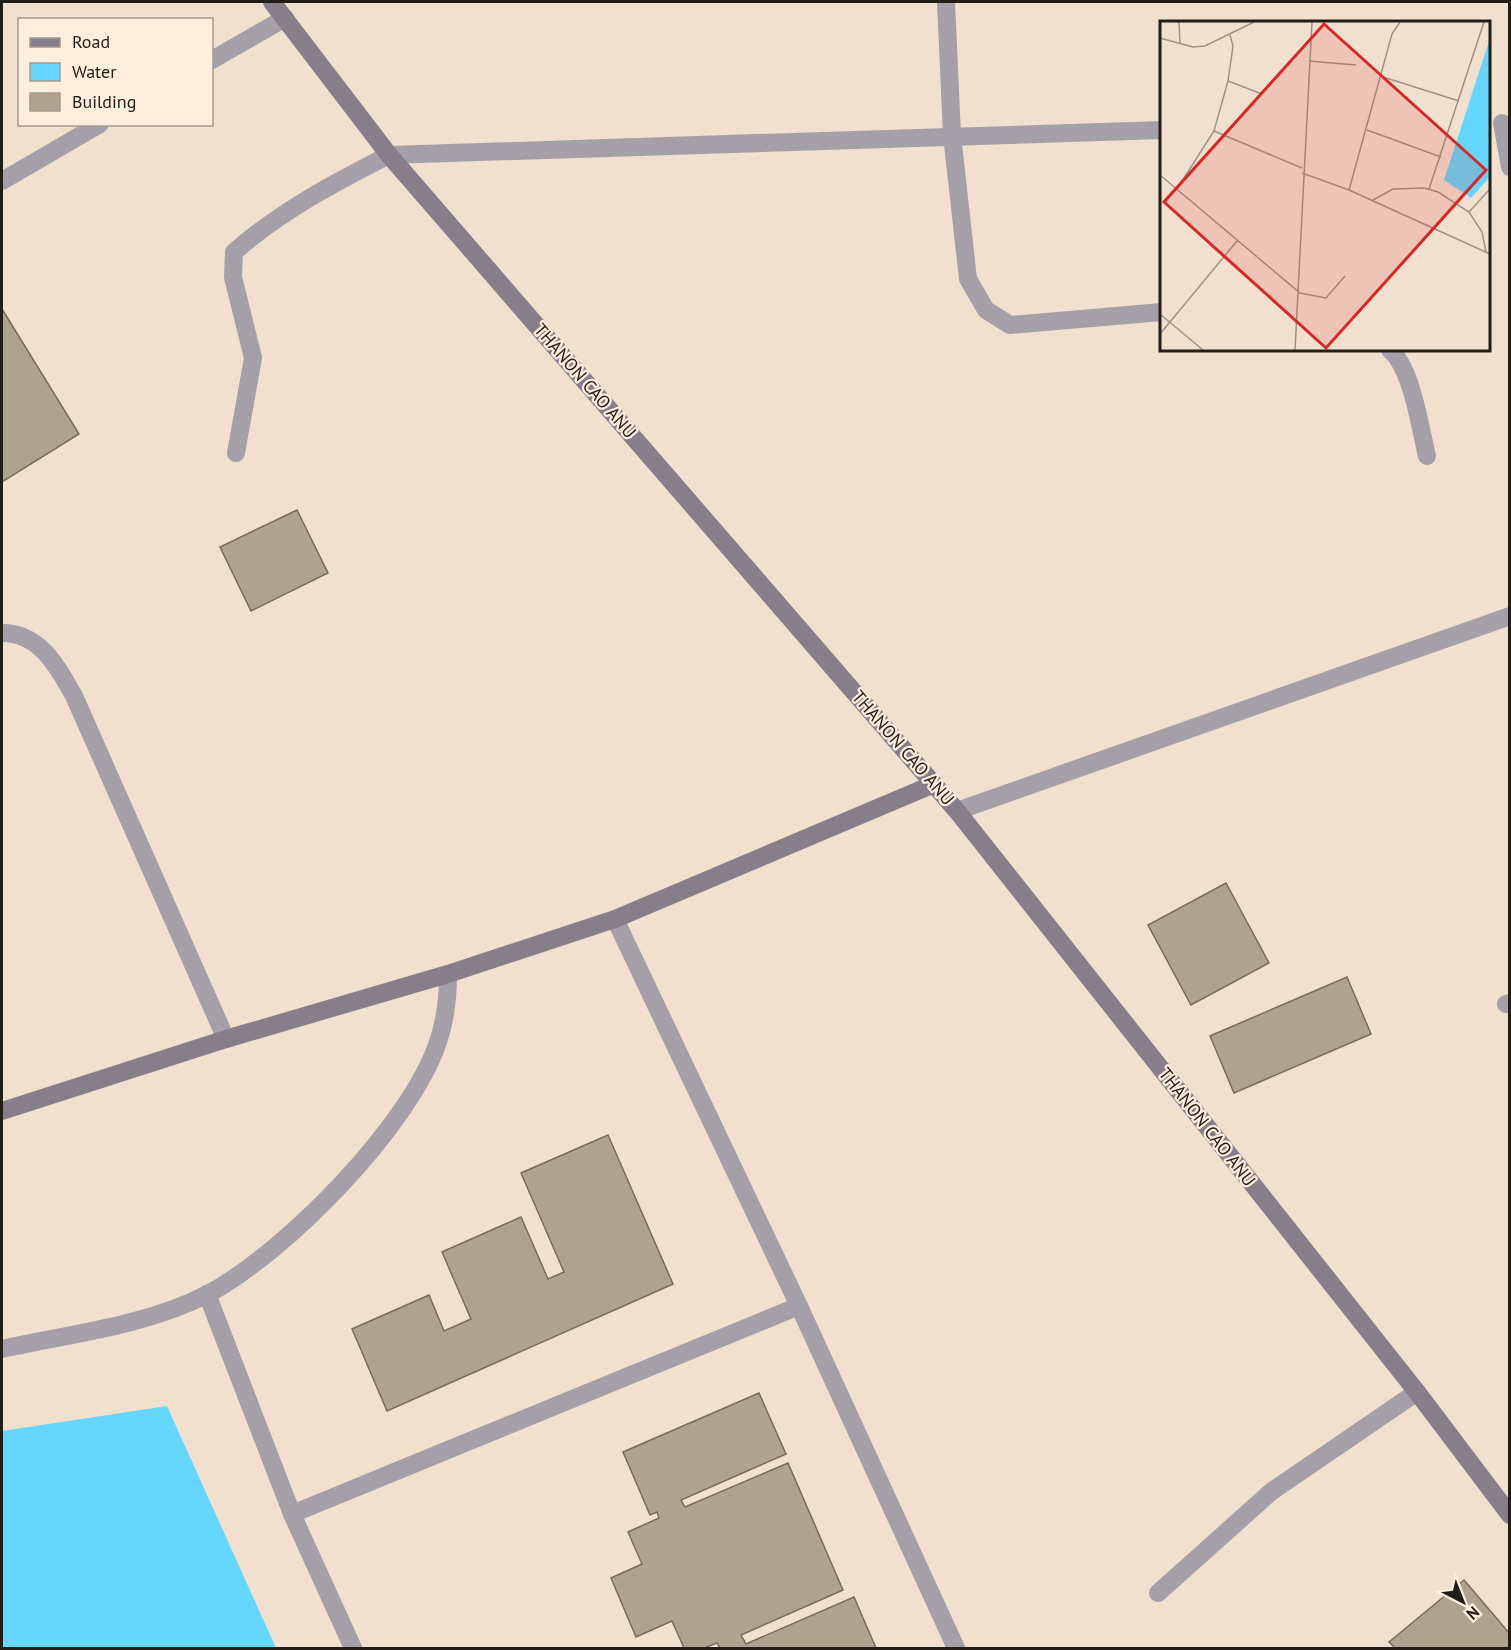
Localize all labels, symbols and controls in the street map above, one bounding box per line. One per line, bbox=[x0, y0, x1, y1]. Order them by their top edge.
legend bbox=[18, 18, 213, 126]
inset map bbox=[1160, 21, 1490, 351]
text: Road bbox=[72, 30, 110, 53]
text: Water bbox=[72, 60, 116, 83]
text: Building bbox=[72, 90, 136, 113]
street label: THANON CAO ANU bbox=[529, 319, 642, 443]
street label: THANON CAO ANU bbox=[847, 686, 960, 810]
street label: THANON CAO ANU bbox=[1154, 1063, 1261, 1191]
north arrow bbox=[1433, 1572, 1493, 1632]
text: N bbox=[1462, 1602, 1484, 1624]

